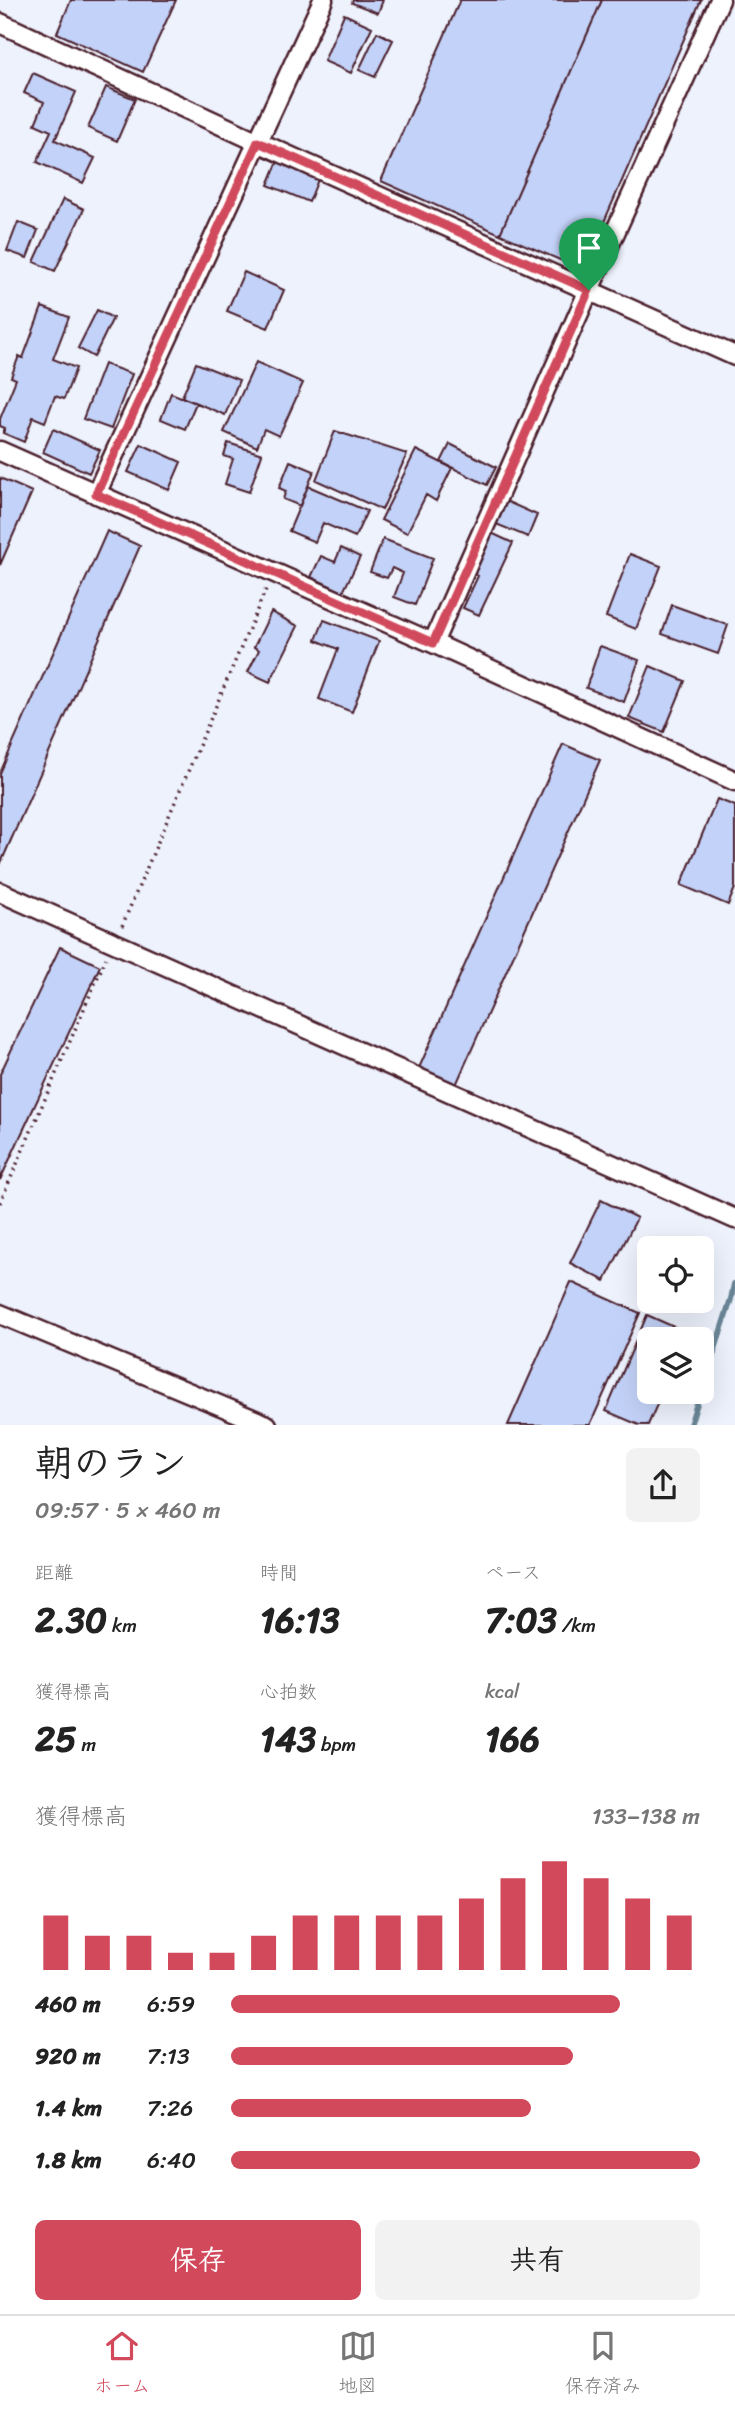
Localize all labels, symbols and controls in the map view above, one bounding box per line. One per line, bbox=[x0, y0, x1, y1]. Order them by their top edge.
pin bbox=[559, 218, 619, 290]
icon: arrive bbox=[570, 229, 608, 267]
map controls bbox=[637, 1236, 714, 1404]
button: locate bbox=[637, 1236, 714, 1313]
button: layers bbox=[637, 1327, 714, 1404]
text: 朝のラン bbox=[35, 1430, 187, 1497]
button: share bbox=[626, 1448, 700, 1522]
text: 09:57 · 5 × 460 m bbox=[35, 1490, 220, 1531]
text: 距離 bbox=[35, 1556, 73, 1589]
text: 時間 bbox=[260, 1556, 298, 1589]
text: ペース bbox=[485, 1556, 541, 1589]
text: 2.30 bbox=[35, 1589, 107, 1651]
text: 16:13 bbox=[260, 1589, 340, 1651]
text: 7:03 bbox=[485, 1589, 557, 1651]
text: km bbox=[107, 1609, 137, 1642]
text: /km bbox=[557, 1609, 596, 1642]
text: 獲得標高 bbox=[35, 1675, 111, 1708]
text: 心拍数 bbox=[260, 1675, 317, 1708]
text: kcal bbox=[485, 1675, 520, 1708]
text: 25 bbox=[35, 1708, 77, 1770]
text: 143 bbox=[260, 1708, 316, 1770]
text: 166 bbox=[485, 1708, 540, 1770]
text: m bbox=[77, 1728, 96, 1761]
text: bpm bbox=[316, 1728, 356, 1761]
text: 獲得標高 bbox=[35, 1796, 127, 1837]
text: 133–138 m bbox=[592, 1796, 700, 1837]
text: 460 m bbox=[35, 1984, 101, 2025]
text: 6:59 bbox=[147, 1984, 195, 2025]
text: 920 m bbox=[35, 2036, 101, 2077]
text: 7:13 bbox=[147, 2036, 190, 2077]
text: 1.4 km bbox=[35, 2088, 102, 2129]
text: 7:26 bbox=[147, 2088, 193, 2129]
text: 1.8 km bbox=[35, 2140, 102, 2181]
text: 6:40 bbox=[147, 2140, 196, 2181]
button: 保存 bbox=[35, 2220, 361, 2300]
button: 共有 bbox=[375, 2220, 700, 2300]
tab: ホーム bbox=[94, 2327, 150, 2402]
tab: 地図 bbox=[339, 2327, 377, 2402]
tab: 保存済み bbox=[565, 2327, 641, 2402]

